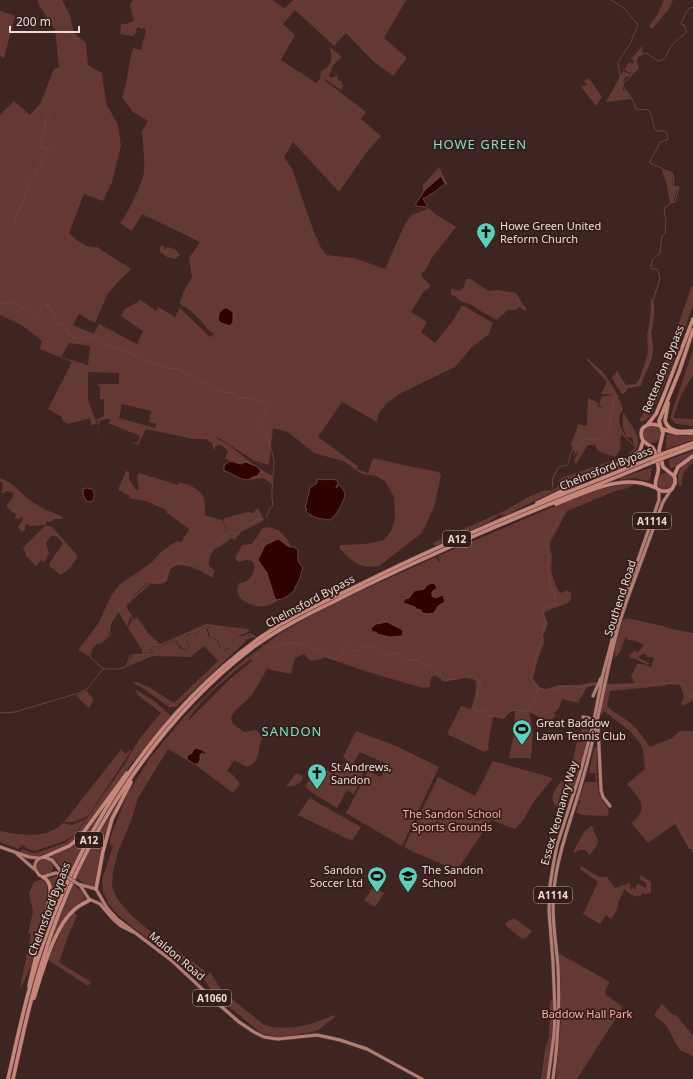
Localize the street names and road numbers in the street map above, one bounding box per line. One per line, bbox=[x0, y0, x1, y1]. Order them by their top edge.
street label: Rettendon Bypass bbox=[638, 323, 687, 415]
street label: Chelmsford Bypass bbox=[557, 442, 655, 493]
road number: A1114 bbox=[633, 513, 671, 529]
road number: A12 bbox=[443, 531, 471, 547]
street label: Southend Road bbox=[600, 558, 639, 638]
street label: Chelmsford Bypass bbox=[263, 571, 357, 630]
street label: Essex Yeomanry Way bbox=[536, 759, 581, 867]
road number: A12 bbox=[75, 832, 103, 848]
street label: Chelmsford Bypass bbox=[24, 860, 73, 958]
road number: A1114 bbox=[534, 887, 572, 903]
street label: Maldon Road bbox=[146, 928, 208, 983]
road number: A1060 bbox=[193, 990, 231, 1006]

